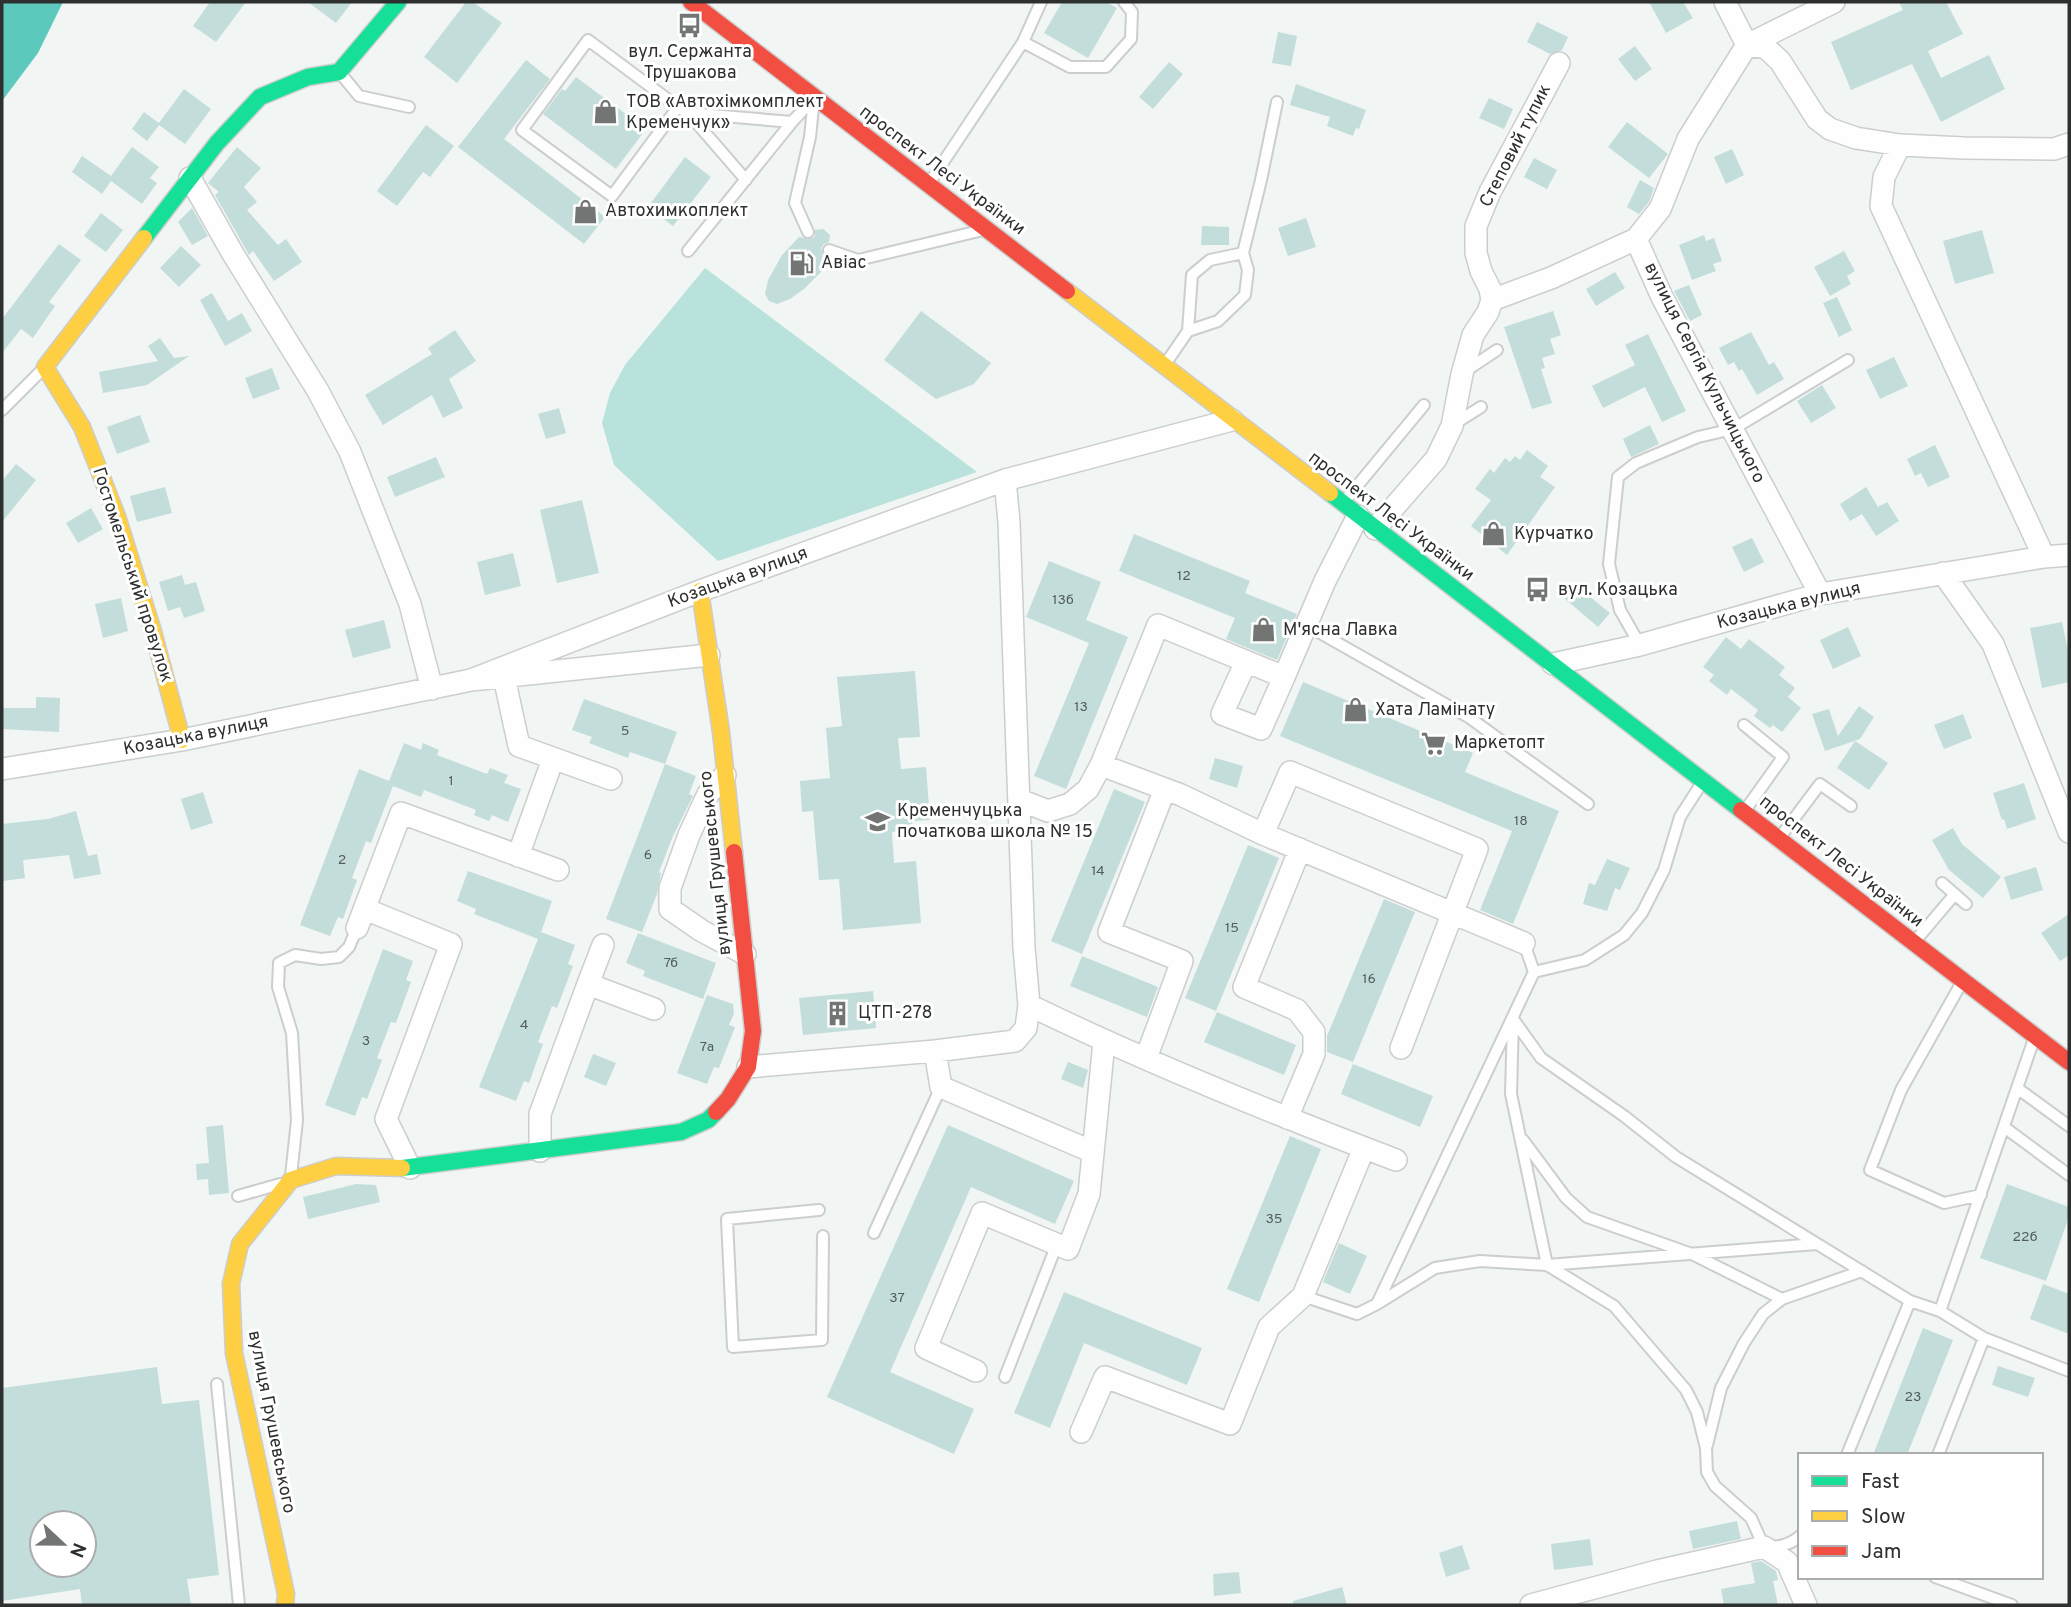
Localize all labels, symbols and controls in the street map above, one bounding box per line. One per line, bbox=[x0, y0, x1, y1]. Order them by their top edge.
bus stop icon: вул. Сержанта Трушакова bbox=[676, 11, 704, 39]
place label: вул. Сержанта Трушакова bbox=[628, 41, 752, 85]
street label: Степовий тупик bbox=[1475, 80, 1557, 212]
place label: ТОВ «Автохімкомплект Кременчук» bbox=[626, 91, 824, 135]
shop icon: ТОВ «Автохімкомплект Кременчук» bbox=[592, 98, 620, 126]
street label: проспект Лесі Українки bbox=[854, 101, 1030, 241]
shop icon: Автохимкоплект bbox=[571, 197, 599, 225]
place label: Автохимкоплект bbox=[605, 200, 748, 223]
fuel station icon: Авіас bbox=[787, 249, 815, 277]
place label: Авіас bbox=[821, 252, 866, 275]
street label: вулиця Сергія Кульчицького bbox=[1638, 259, 1770, 487]
street label: проспект Лесі Українки bbox=[1303, 447, 1479, 587]
street label: Гостомельський провулок bbox=[86, 464, 178, 686]
shop icon: Курчатко bbox=[1480, 520, 1508, 548]
place label: Курчатко bbox=[1514, 523, 1593, 546]
street label: Козацька вулиця bbox=[665, 542, 811, 614]
house number: 12 bbox=[1177, 568, 1191, 585]
bus stop icon: вул. Козацька bbox=[1524, 576, 1552, 604]
street label: Козацька вулиця bbox=[1715, 577, 1863, 635]
place label: вул. Козацька bbox=[1558, 579, 1678, 602]
house number: 13б bbox=[1052, 592, 1074, 609]
shop icon: М'ясна Лавка bbox=[1249, 616, 1277, 644]
place label: М'ясна Лавка bbox=[1283, 619, 1397, 642]
shop icon: Хата Ламінату bbox=[1341, 696, 1369, 724]
house number: 13 bbox=[1074, 699, 1088, 716]
place label: Хата Ламінату bbox=[1375, 699, 1495, 722]
street label: Козацька вулиця bbox=[121, 711, 271, 761]
house number: 5 bbox=[621, 723, 629, 740]
supermarket icon: Маркетопт bbox=[1420, 729, 1448, 757]
place label: Маркетопт bbox=[1454, 732, 1545, 755]
street label: вулиця Грушевського bbox=[695, 769, 737, 957]
house number: 1 bbox=[448, 773, 454, 790]
street label: проспект Лесі Українки bbox=[1754, 791, 1928, 933]
place label: Кременчуцька початкова школа № 15 bbox=[897, 800, 1093, 844]
school or university icon: Кременчуцька початкова школа № 15 bbox=[863, 807, 891, 835]
house number: 18 bbox=[1514, 813, 1528, 830]
house number: 6 bbox=[644, 847, 652, 864]
house number: 2 bbox=[338, 852, 346, 869]
house number: 14 bbox=[1091, 863, 1105, 880]
house number: 15 bbox=[1225, 920, 1239, 937]
house number: 7б bbox=[664, 955, 678, 972]
house number: 16 bbox=[1362, 971, 1376, 988]
building icon: ЦТП-278 bbox=[824, 999, 852, 1027]
place label: ЦТП-278 bbox=[858, 1002, 932, 1025]
house number: 4 bbox=[520, 1017, 528, 1034]
house number: 3 bbox=[362, 1033, 370, 1050]
house number: 7а bbox=[700, 1039, 714, 1056]
house number: 35 bbox=[1265, 1211, 1283, 1228]
house number: 22б bbox=[2013, 1229, 2038, 1246]
house number: 37 bbox=[889, 1290, 905, 1307]
street label: вулиця Грушевського bbox=[242, 1329, 300, 1515]
house number: 23 bbox=[1905, 1389, 1922, 1406]
legend bbox=[1798, 1453, 2043, 1579]
text: Fast bbox=[1861, 1469, 1900, 1496]
text: Slow bbox=[1861, 1504, 1906, 1531]
north arrow bbox=[28, 1509, 98, 1579]
text: N bbox=[63, 1539, 91, 1560]
text: Jam bbox=[1861, 1539, 1902, 1566]

